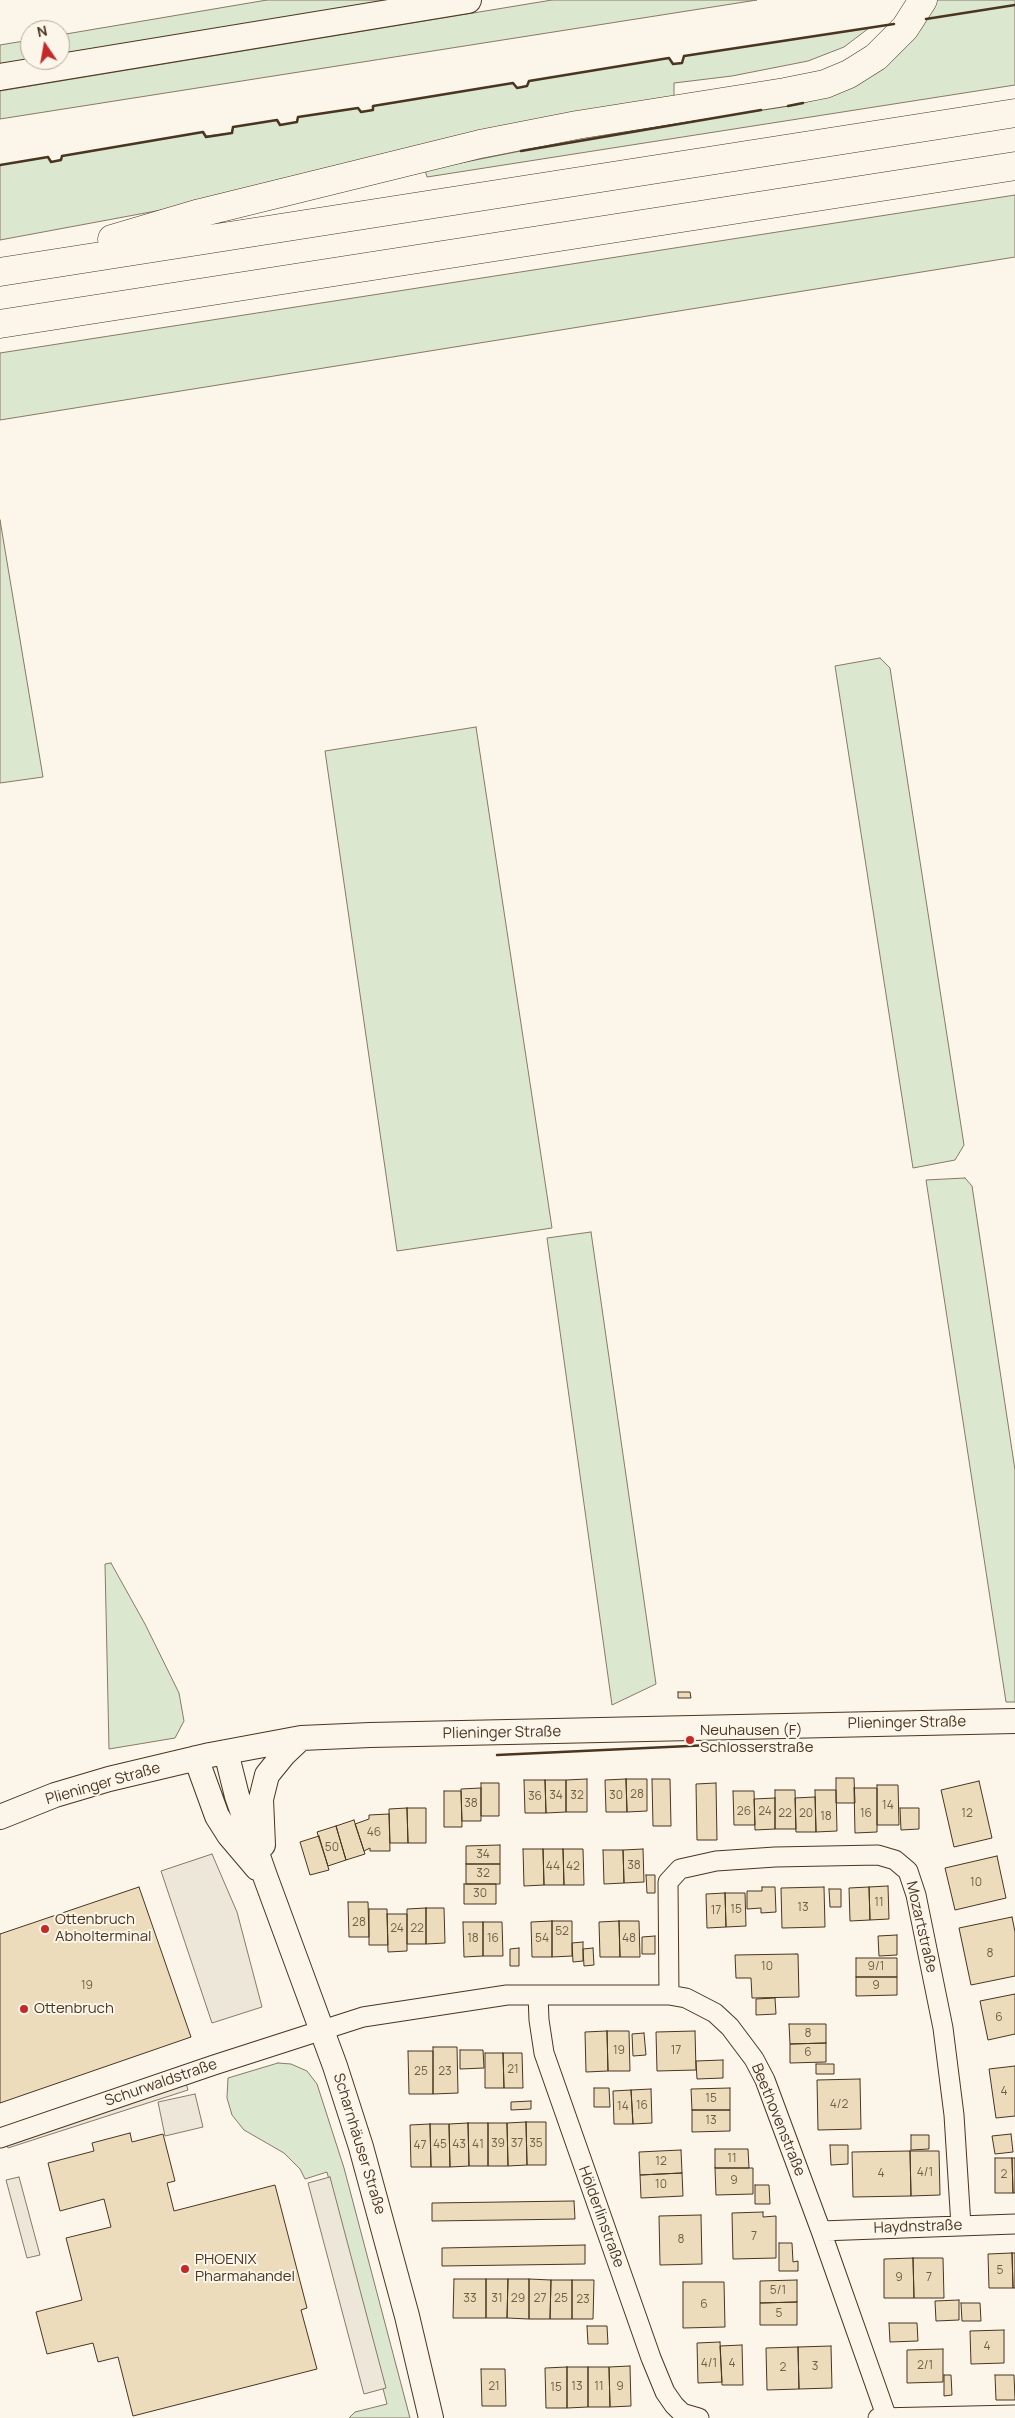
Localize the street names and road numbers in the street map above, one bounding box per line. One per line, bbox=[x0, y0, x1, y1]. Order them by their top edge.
street label: Plieninger Straße bbox=[848, 1713, 966, 1733]
street label: Plieninger Straße bbox=[443, 1723, 561, 1743]
street label: Plieninger Straße bbox=[44, 1759, 162, 1809]
street label: Mozartstraße bbox=[902, 1879, 940, 1975]
street label: Schurwaldstraße bbox=[102, 2055, 220, 2111]
street label: Beethovenstraße bbox=[747, 2061, 809, 2179]
street label: Scharnhäuser Straße bbox=[329, 2071, 389, 2217]
street label: Hölderlinstraße bbox=[574, 2164, 628, 2270]
street label: Haydnstraße bbox=[873, 2216, 963, 2238]

